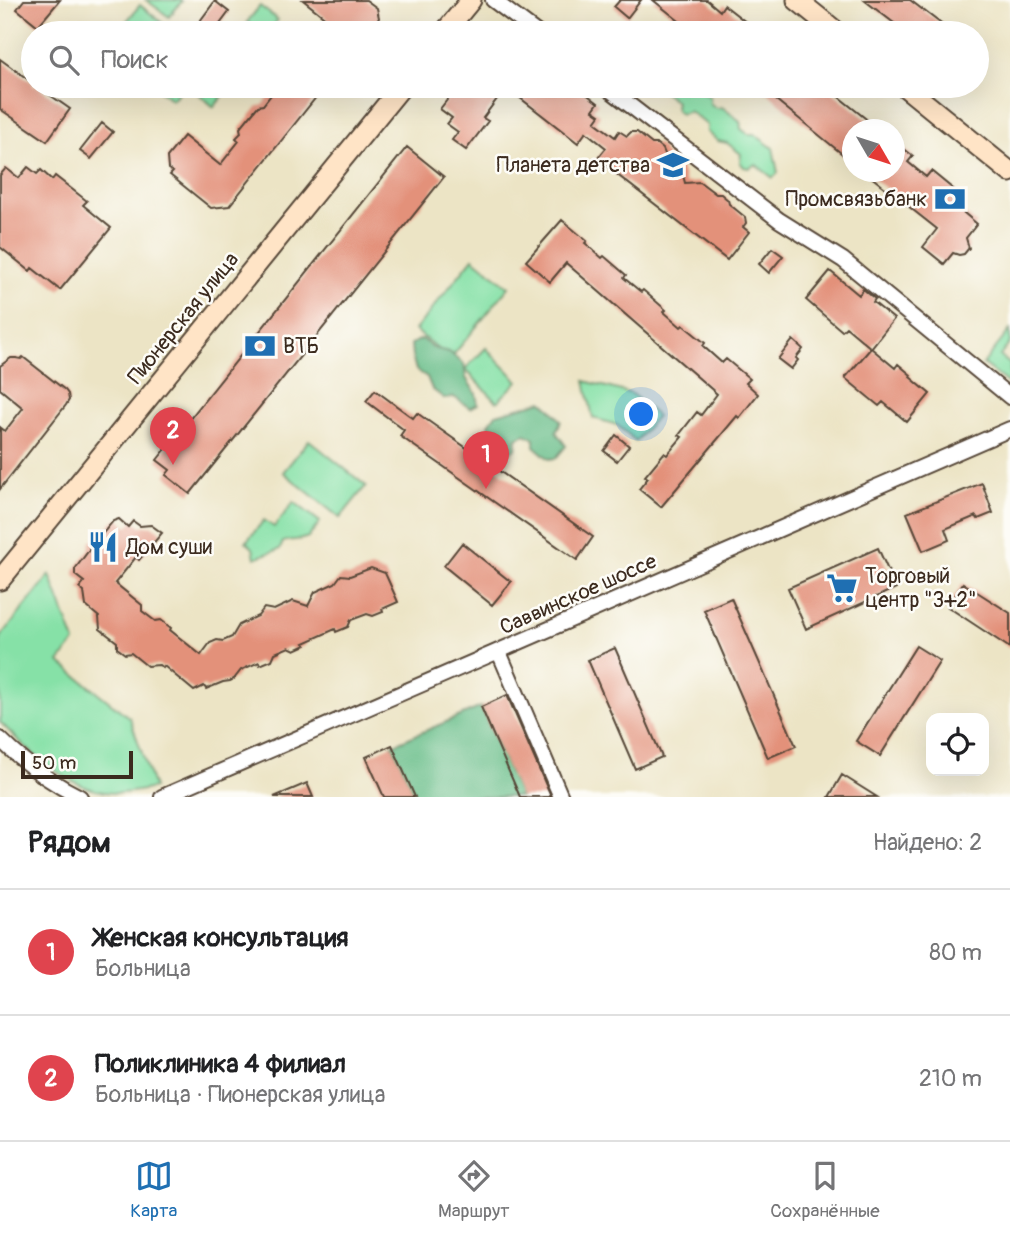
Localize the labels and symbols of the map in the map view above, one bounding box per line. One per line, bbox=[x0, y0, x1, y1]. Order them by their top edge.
north arrow bbox=[842, 119, 905, 182]
school or university icon: Планета детства bbox=[656, 148, 690, 182]
place label: Планета детства bbox=[497, 152, 650, 179]
bank icon: Промсвязьбанк bbox=[933, 182, 967, 216]
place label: Промсвязьбанк bbox=[786, 186, 927, 213]
street label: Пионерская улица bbox=[122, 247, 245, 390]
bank icon: ВТБ bbox=[243, 329, 277, 363]
place label: ВТБ bbox=[283, 333, 319, 360]
your location bbox=[624, 397, 658, 431]
pin: 2 bbox=[150, 407, 196, 465]
pin: 1 bbox=[463, 431, 509, 489]
restaurant icon: Дом суши bbox=[86, 530, 120, 564]
place label: Дом суши bbox=[125, 534, 212, 561]
street label: Саввинское шоссе bbox=[496, 548, 661, 641]
place label: Торговый центр "3+2" bbox=[865, 563, 976, 614]
supermarket icon: Торговый центр "3+2" bbox=[825, 571, 859, 605]
scale bar bbox=[21, 748, 133, 780]

